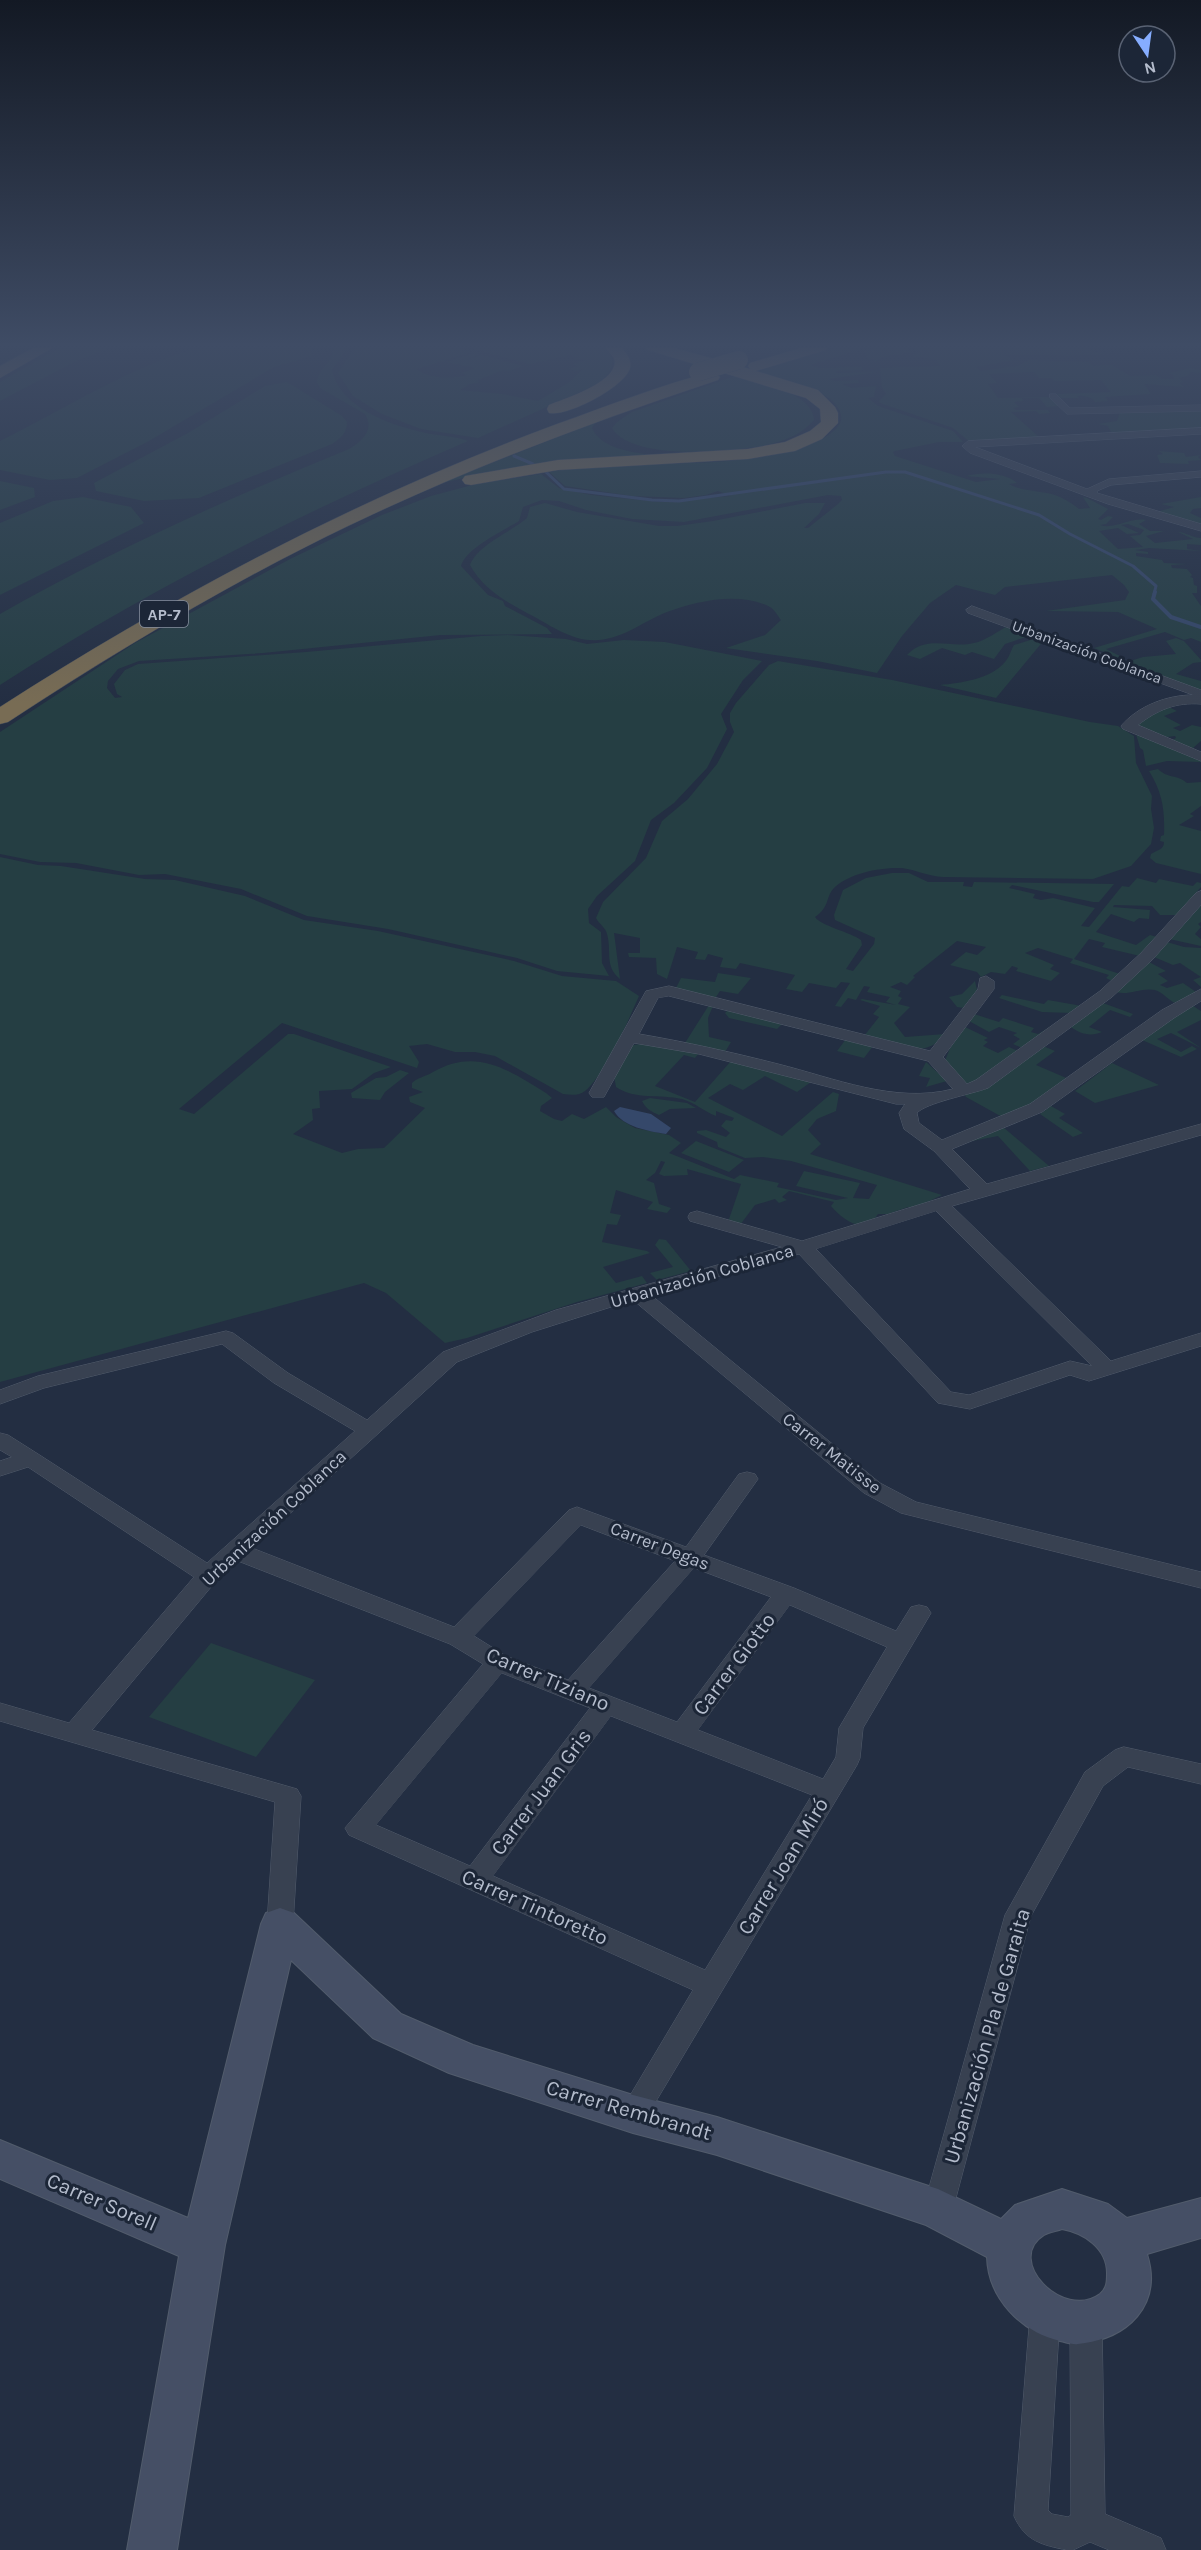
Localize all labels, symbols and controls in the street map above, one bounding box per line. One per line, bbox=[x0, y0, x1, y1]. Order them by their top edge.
north arrow bbox=[1117, 24, 1177, 84]
text: N bbox=[1143, 58, 1158, 79]
road number: AP-7 bbox=[140, 601, 188, 627]
street label: Urbanización Coblanca bbox=[1010, 617, 1164, 687]
street label: Urbanización Coblanca bbox=[608, 1239, 796, 1313]
street label: Carrer Matisse bbox=[778, 1408, 886, 1498]
street label: Urbanización Coblanca bbox=[197, 1445, 351, 1591]
street label: Carrer Degas bbox=[607, 1517, 713, 1575]
street label: Carrer Giotto bbox=[688, 1608, 780, 1720]
street label: Carrer Tiziano bbox=[483, 1642, 613, 1716]
street label: Carrer Juan Gris bbox=[486, 1724, 596, 1860]
street label: Carrer Joan Miró bbox=[733, 1793, 833, 1939]
street label: Carrer Tintoretto bbox=[458, 1864, 612, 1950]
street label: Urbanización Pla de Garaita bbox=[939, 1906, 1035, 2166]
street label: Carrer Rembrandt bbox=[544, 2075, 715, 2145]
street label: Carrer Sorell bbox=[43, 2168, 161, 2236]

